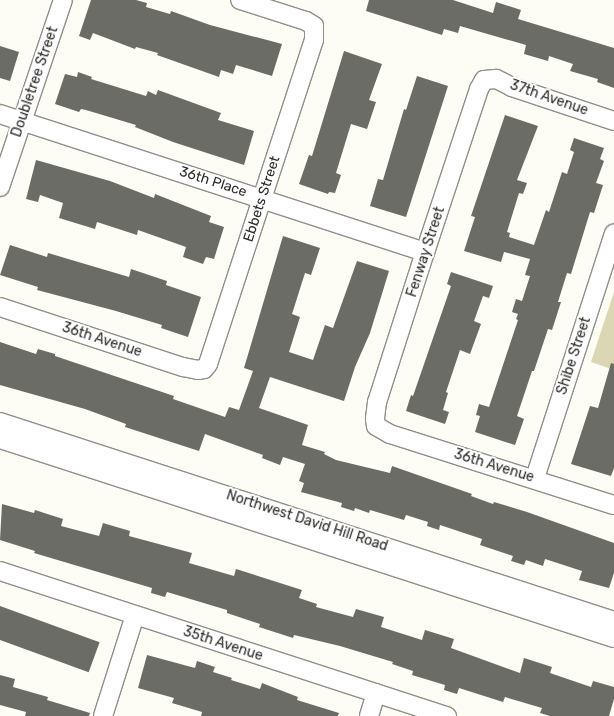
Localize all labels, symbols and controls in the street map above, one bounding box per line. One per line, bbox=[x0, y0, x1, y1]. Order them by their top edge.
street label: Doubletree Street bbox=[8, 24, 62, 140]
street label: 37th Avenue bbox=[507, 77, 591, 119]
street label: Ebbets Street bbox=[240, 154, 284, 244]
street label: 36th Place bbox=[177, 163, 249, 201]
street label: Fenway Street bbox=[403, 204, 449, 300]
street label: Shibe Street bbox=[554, 315, 594, 397]
street label: 36th Avenue bbox=[60, 319, 144, 361]
street label: 36th Avenue bbox=[452, 446, 536, 486]
street label: Northwest David Hill Road bbox=[224, 487, 390, 555]
street label: 35th Avenue bbox=[181, 623, 265, 665]

